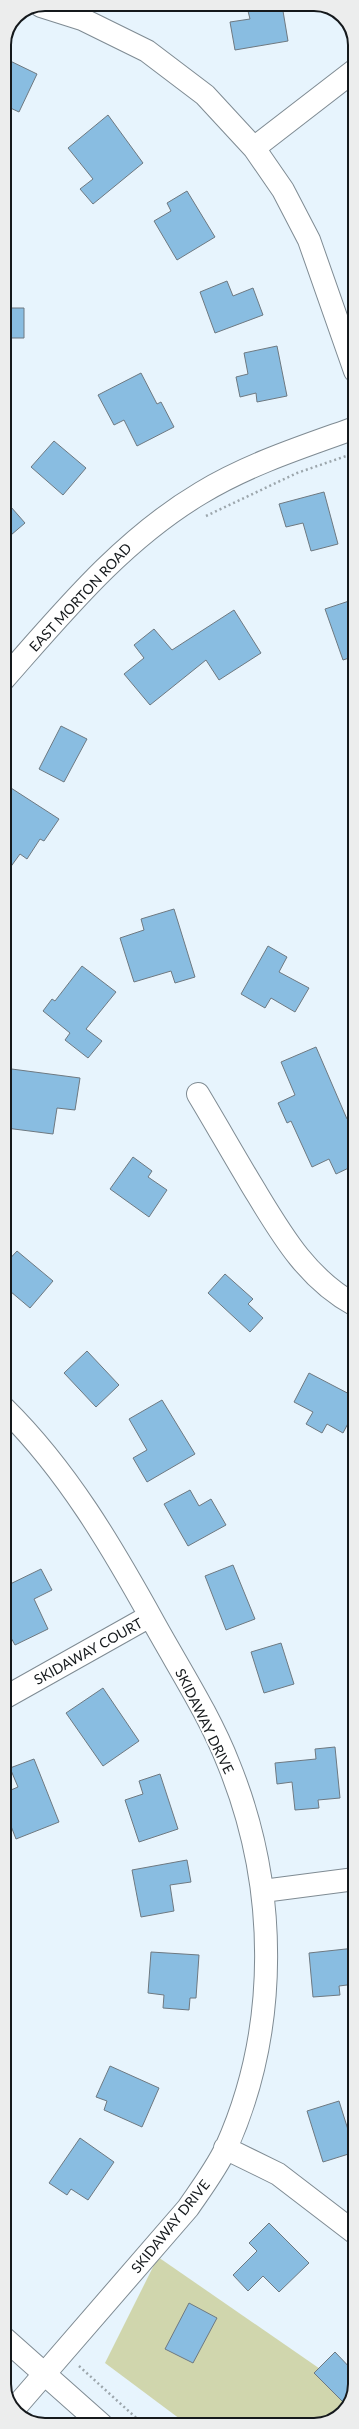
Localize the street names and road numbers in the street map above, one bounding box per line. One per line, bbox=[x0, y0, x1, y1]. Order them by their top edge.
street label: EAST MORTON ROAD bbox=[25, 539, 135, 655]
street label: SKIDAWAY COURT bbox=[31, 1614, 146, 1688]
street label: SKIDAWAY DRIVE bbox=[172, 1666, 238, 1776]
street label: SKIDAWAY DRIVE bbox=[127, 2176, 213, 2276]

